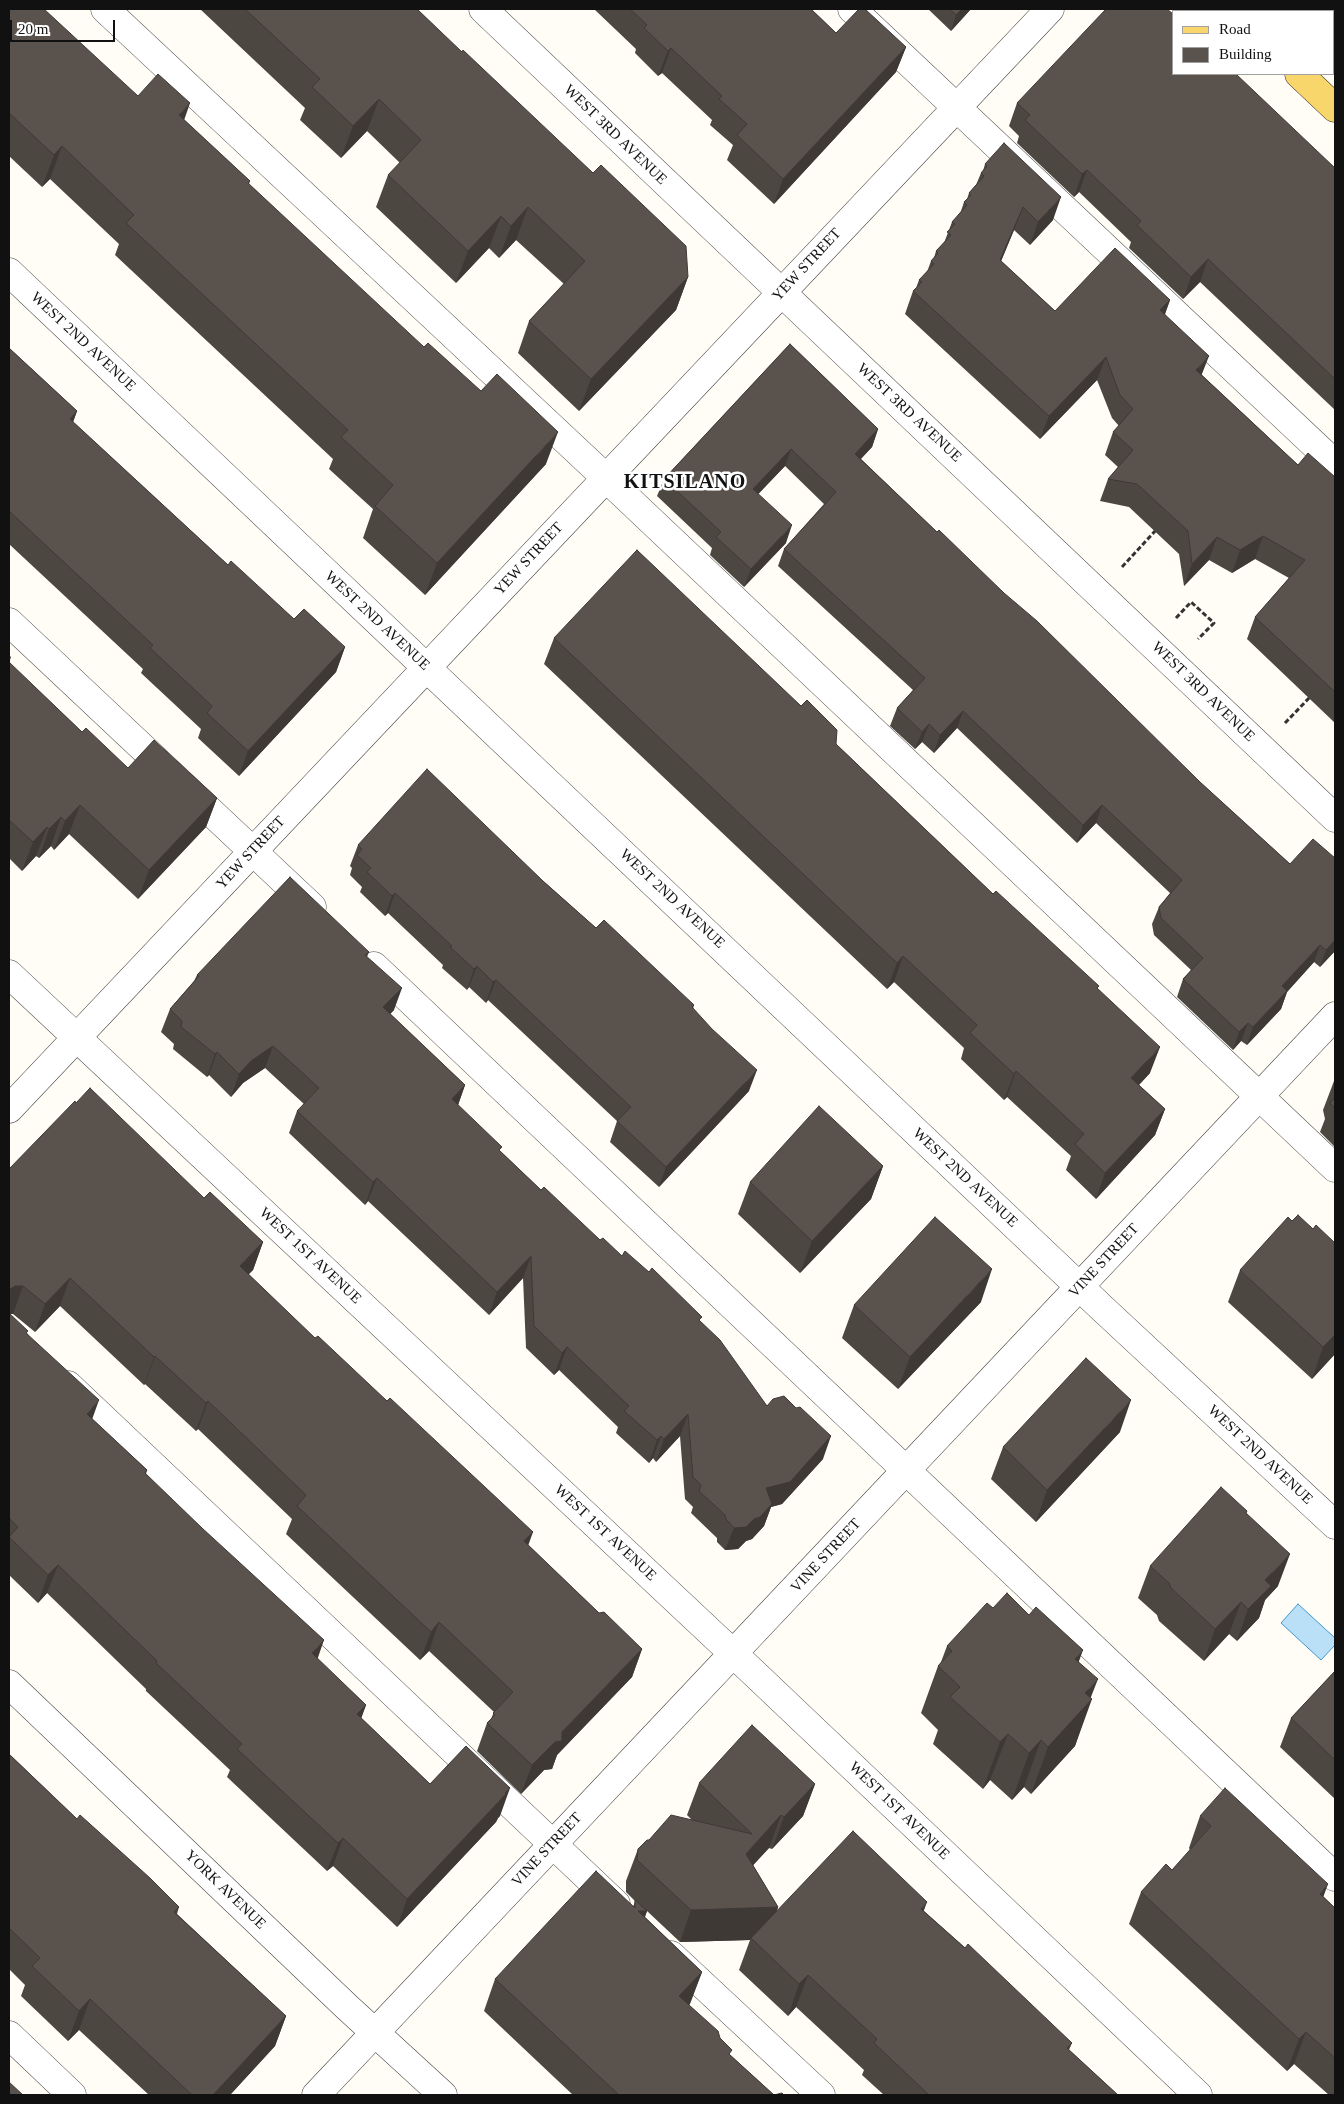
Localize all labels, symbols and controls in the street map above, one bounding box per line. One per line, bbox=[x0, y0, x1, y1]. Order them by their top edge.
scale bar bbox=[12, 10, 118, 42]
legend bbox=[1172, 10, 1334, 75]
text: 20 m bbox=[18, 21, 48, 37]
text: Road bbox=[1219, 21, 1251, 37]
text: Building bbox=[1219, 46, 1272, 62]
street label: WEST 3RD AVENUE bbox=[560, 81, 670, 189]
street label: YEW STREET bbox=[769, 225, 845, 305]
street label: WEST 2ND AVENUE bbox=[27, 289, 139, 395]
street label: WEST 3RD AVENUE bbox=[853, 360, 965, 466]
district label: KITSILANO bbox=[623, 471, 747, 495]
street label: YEW STREET bbox=[491, 519, 567, 599]
street label: WEST 2ND AVENUE bbox=[321, 568, 433, 674]
street label: WEST 3RD AVENUE bbox=[1148, 638, 1258, 746]
street label: YEW STREET bbox=[213, 813, 289, 893]
street label: WEST 2ND AVENUE bbox=[616, 846, 728, 952]
street label: WEST 2ND AVENUE bbox=[909, 1125, 1021, 1231]
street label: WEST 1ST AVENUE bbox=[255, 1204, 365, 1308]
street label: VINE STREET bbox=[1065, 1220, 1143, 1302]
street label: WEST 2ND AVENUE bbox=[1204, 1402, 1316, 1508]
street label: WEST 1ST AVENUE bbox=[550, 1481, 660, 1585]
street label: VINE STREET bbox=[787, 1515, 865, 1597]
street label: WEST 1ST AVENUE bbox=[845, 1758, 953, 1864]
street label: VINE STREET bbox=[508, 1809, 586, 1891]
street label: YORK AVENUE bbox=[181, 1847, 269, 1933]

